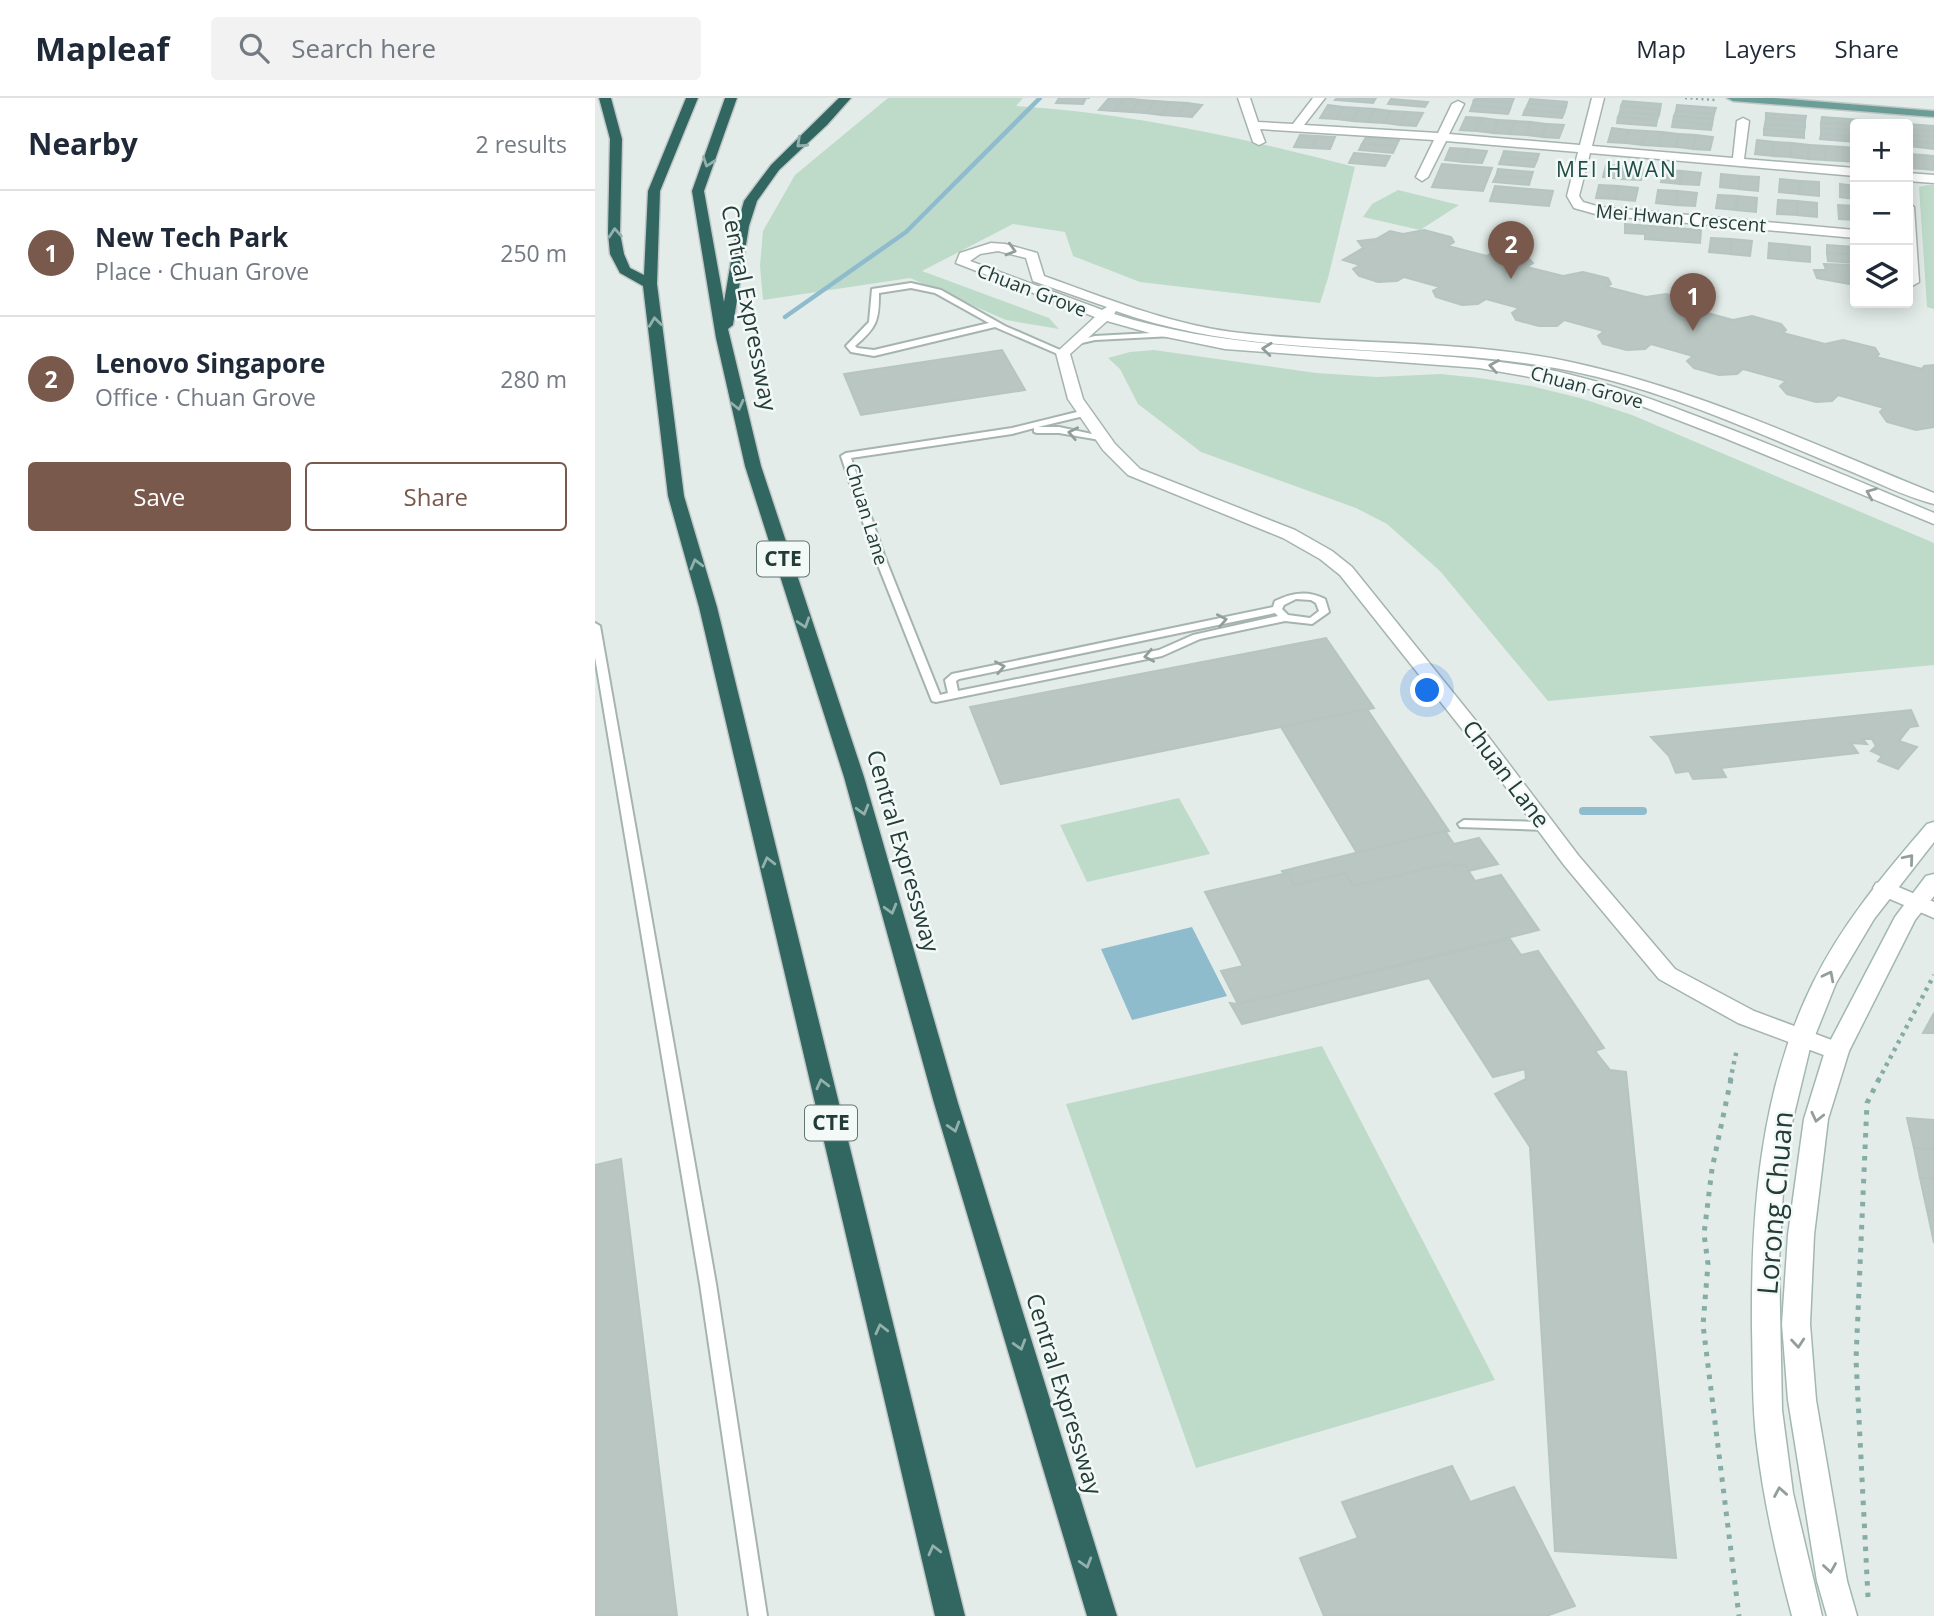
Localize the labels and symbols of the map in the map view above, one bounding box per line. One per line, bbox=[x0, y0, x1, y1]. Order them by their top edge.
one-way arrow bbox=[796, 135, 809, 148]
district label: MEI HWAN bbox=[1556, 155, 1678, 183]
one-way arrow bbox=[702, 156, 716, 168]
street label: Mei Hwan Crescent bbox=[1595, 198, 1768, 238]
street label: Central Expressway bbox=[714, 202, 786, 414]
pin: 2 bbox=[1488, 221, 1534, 279]
one-way arrow bbox=[608, 227, 623, 238]
one-way arrow bbox=[1005, 241, 1017, 256]
street label: Chuan Grove bbox=[973, 257, 1091, 323]
pin: 1 bbox=[1670, 273, 1716, 331]
one-way arrow bbox=[648, 316, 663, 328]
one-way arrow bbox=[1262, 342, 1273, 357]
one-way arrow bbox=[1488, 359, 1500, 374]
street label: Chuan Grove bbox=[1528, 359, 1646, 415]
one-way arrow bbox=[730, 399, 745, 411]
one-way arrow bbox=[1067, 426, 1079, 441]
street label: Chuan Lane bbox=[839, 460, 895, 568]
one-way arrow bbox=[1866, 487, 1878, 501]
road number: CTE bbox=[757, 542, 809, 576]
one-way arrow bbox=[690, 558, 705, 570]
one-way arrow bbox=[1216, 613, 1228, 628]
one-way arrow bbox=[795, 616, 810, 628]
one-way arrow bbox=[1143, 647, 1155, 662]
one-way arrow bbox=[994, 660, 1006, 675]
your location bbox=[1410, 673, 1444, 707]
street label: Chuan Lane bbox=[1456, 713, 1558, 834]
street label: Central Expressway bbox=[860, 746, 948, 956]
one-way arrow bbox=[855, 804, 869, 816]
one-way arrow bbox=[1901, 854, 1913, 867]
one-way arrow bbox=[762, 856, 777, 868]
one-way arrow bbox=[883, 902, 897, 914]
one-way arrow bbox=[1820, 971, 1834, 983]
one-way arrow bbox=[816, 1078, 830, 1090]
road number: CTE bbox=[805, 1105, 857, 1140]
street label: Lorong Chuan bbox=[1747, 1110, 1801, 1296]
one-way arrow bbox=[1811, 1110, 1825, 1122]
one-way arrow bbox=[945, 1121, 960, 1133]
street label: Central Expressway bbox=[1019, 1289, 1111, 1499]
one-way arrow bbox=[875, 1323, 889, 1335]
one-way arrow bbox=[1790, 1337, 1805, 1348]
one-way arrow bbox=[1011, 1339, 1026, 1351]
one-way arrow bbox=[1773, 1486, 1788, 1497]
one-way arrow bbox=[928, 1544, 943, 1556]
one-way arrow bbox=[1077, 1556, 1092, 1568]
one-way arrow bbox=[1822, 1562, 1837, 1574]

